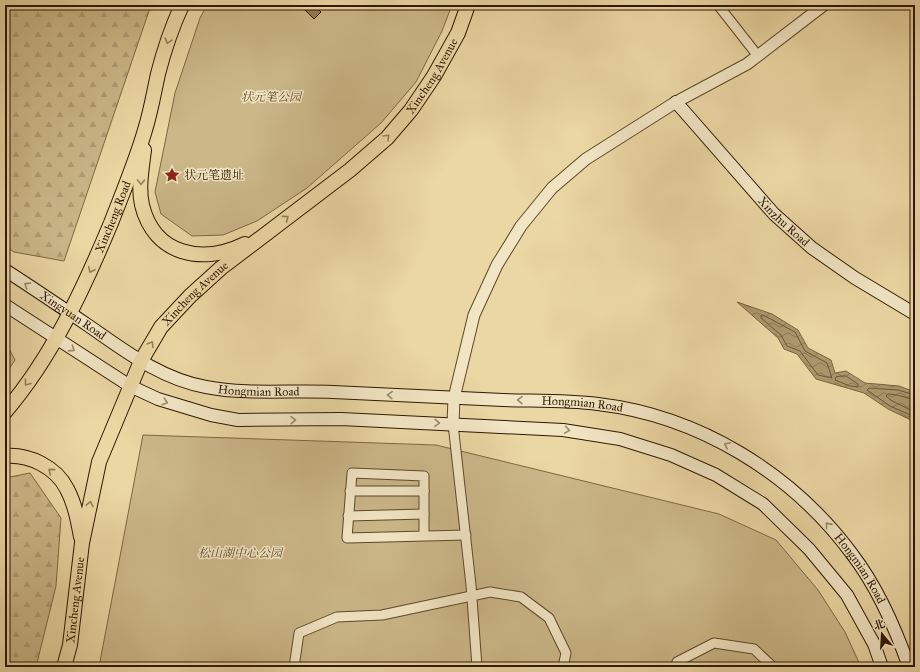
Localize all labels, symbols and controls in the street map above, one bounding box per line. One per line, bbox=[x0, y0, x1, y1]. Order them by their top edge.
street label: Xincheng Avenue bbox=[403, 36, 461, 117]
one-way arrow bbox=[164, 38, 173, 45]
park label: 状元笔公园 bbox=[241, 90, 303, 104]
one-way arrow bbox=[382, 134, 390, 142]
place icon: 状元笔遗址 bbox=[163, 166, 181, 184]
place label: 状元笔遗址 bbox=[184, 168, 244, 182]
street label: Xincheng Road bbox=[92, 179, 134, 255]
one-way arrow bbox=[137, 179, 145, 185]
street label: Xinzhu Road bbox=[755, 194, 812, 249]
one-way arrow bbox=[282, 215, 289, 223]
street label: Xincheng Avenue bbox=[159, 258, 231, 328]
one-way arrow bbox=[88, 266, 96, 274]
one-way arrow bbox=[25, 283, 32, 290]
street label: Xingyuan Road bbox=[38, 288, 109, 343]
one-way arrow bbox=[147, 341, 154, 348]
one-way arrow bbox=[68, 345, 75, 352]
one-way arrow bbox=[25, 379, 32, 386]
street label: Hongmian Road bbox=[217, 382, 300, 399]
one-way arrow bbox=[387, 390, 393, 399]
street label: Hongmian Road bbox=[541, 394, 624, 415]
one-way arrow bbox=[517, 396, 523, 405]
one-way arrow bbox=[162, 397, 169, 406]
one-way arrow bbox=[290, 416, 296, 424]
one-way arrow bbox=[434, 419, 440, 428]
one-way arrow bbox=[564, 426, 570, 435]
one-way arrow bbox=[723, 442, 731, 450]
one-way arrow bbox=[48, 468, 55, 475]
one-way arrow bbox=[86, 501, 94, 508]
one-way arrow bbox=[826, 522, 833, 529]
street label: Hongmian Road bbox=[831, 530, 888, 606]
park label: 松山湖中心公园 bbox=[198, 546, 284, 560]
street label: Xincheng Avenue bbox=[63, 556, 87, 644]
north arrow bbox=[862, 614, 902, 654]
text: 北 bbox=[872, 617, 886, 633]

